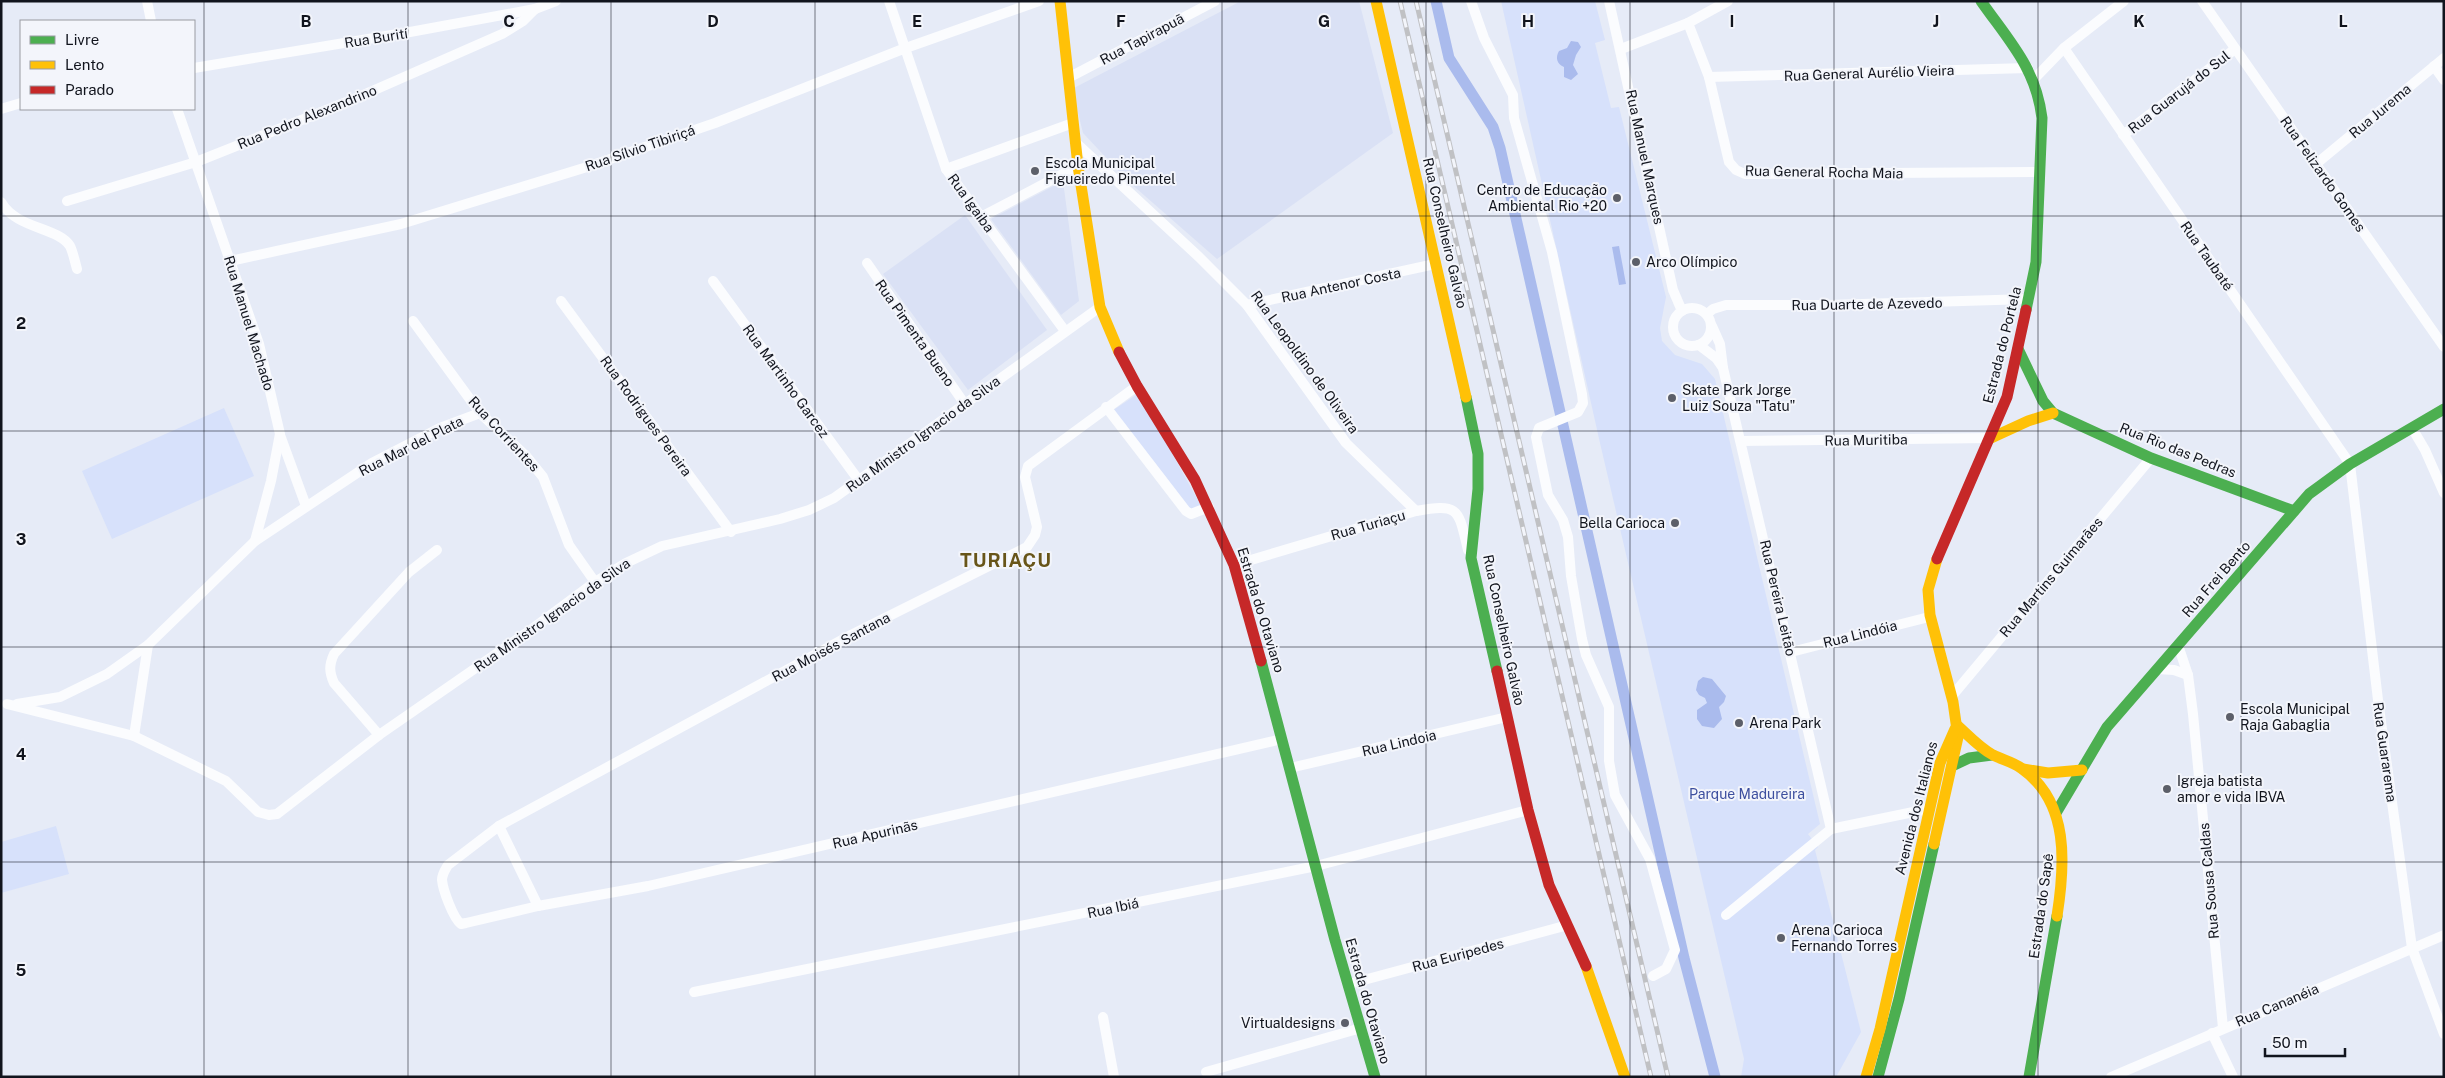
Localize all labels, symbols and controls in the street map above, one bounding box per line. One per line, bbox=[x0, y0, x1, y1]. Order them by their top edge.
street label: Rua Tapirapuã bbox=[1097, 10, 1187, 68]
text: B bbox=[301, 12, 312, 31]
text: C bbox=[503, 12, 515, 31]
text: D bbox=[707, 12, 719, 31]
text: E bbox=[912, 12, 922, 31]
text: F bbox=[1116, 12, 1126, 31]
text: G bbox=[1318, 12, 1330, 31]
text: H bbox=[1522, 12, 1534, 31]
text: I bbox=[1730, 12, 1734, 31]
text: J bbox=[1933, 12, 1939, 31]
text: K bbox=[2133, 12, 2145, 31]
text: L bbox=[2338, 12, 2348, 31]
legend bbox=[20, 20, 195, 110]
street label: Rua Burití bbox=[343, 25, 409, 51]
text: Livre bbox=[65, 31, 99, 48]
street label: Rua Guarujá do Sul bbox=[2125, 47, 2233, 137]
text: Lento bbox=[65, 56, 104, 73]
street label: Rua General Aurélio Vieira bbox=[1783, 62, 1955, 84]
text: Parado bbox=[65, 81, 114, 98]
street label: Rua Jurema bbox=[2346, 81, 2414, 141]
street label: Rua Pedro Alexandrino bbox=[235, 82, 379, 152]
street label: Rua Manuel Marques bbox=[1623, 88, 1667, 226]
street label: Rua Felizardo Gomes bbox=[2277, 113, 2369, 235]
street label: Rua Sílvio Tibiriçá bbox=[583, 122, 697, 174]
place label: Escola Municipal Figueiredo Pimentel bbox=[1045, 155, 1175, 187]
street label: Rua Conselheiro Galvão bbox=[1420, 156, 1470, 310]
street label: Rua General Rocha Maia bbox=[1745, 163, 1903, 181]
marker: Escola Municipal Figueiredo Pimentel bbox=[1029, 165, 1041, 177]
street label: Rua Igaiba bbox=[944, 171, 998, 235]
place label: Centro de Educação Ambiental Rio +20 bbox=[1477, 182, 1607, 214]
marker: Centro de Educação Ambiental Rio +20 bbox=[1611, 192, 1623, 204]
street label: Rua Taubaté bbox=[2177, 218, 2237, 294]
street label: Rua Manuel Machado bbox=[221, 254, 277, 392]
place label: Arco Olímpico bbox=[1646, 254, 1737, 270]
marker: Arco Olímpico bbox=[1630, 256, 1642, 268]
street label: Rua Antenor Costa bbox=[1280, 264, 1402, 306]
street label: Rua Pimenta Bueno bbox=[872, 276, 958, 390]
street label: Estrada do Portela bbox=[1980, 285, 2024, 405]
street label: Rua Leopoldino de Oliveira bbox=[1248, 288, 1362, 436]
street label: Rua Duarte de Azevedo bbox=[1791, 295, 1943, 313]
text: 2 bbox=[16, 314, 26, 333]
street label: Rua Martinho Garcez bbox=[740, 321, 833, 441]
street label: Rua Rodrigues Pereira bbox=[597, 353, 695, 479]
street label: Rua Ministro Ignacio da Silva bbox=[843, 373, 1003, 495]
place label: Skate Park Jorge Luiz Souza "Tatu" bbox=[1682, 382, 1796, 414]
marker: Skate Park Jorge Luiz Souza "Tatu" bbox=[1666, 392, 1678, 404]
street label: Rua Corrientes bbox=[465, 393, 543, 475]
street label: Rua Mar del Plata bbox=[356, 413, 466, 479]
street label: Rua Rio das Pedras bbox=[2117, 419, 2239, 481]
street label: Rua Muritiba bbox=[1824, 431, 1908, 449]
street label: Rua Turiaçu bbox=[1329, 507, 1407, 543]
street label: Rua Martins Guimarães bbox=[1996, 514, 2106, 640]
place label: Bella Carioca bbox=[1579, 515, 1665, 531]
marker: Bella Carioca bbox=[1669, 517, 1681, 529]
text: 3 bbox=[16, 530, 26, 549]
street label: Rua Pereira Leitão bbox=[1757, 538, 1799, 658]
street label: Rua Frei Bento bbox=[2179, 538, 2253, 620]
street label: Estrada do Otaviano bbox=[1234, 545, 1288, 675]
district label: TURIAÇU bbox=[960, 549, 1052, 571]
street label: Rua Conselheiro Galvão bbox=[1480, 553, 1528, 707]
street label: Rua Ministro Ignacio da Silva bbox=[471, 555, 633, 675]
street label: Rua Moisés Santana bbox=[769, 609, 893, 685]
street label: Rua Lindóia bbox=[1821, 617, 1899, 651]
place label: Escola Municipal Raja Gabaglia bbox=[2240, 701, 2350, 733]
street label: Rua Guararema bbox=[2370, 701, 2400, 803]
marker: Escola Municipal Raja Gabaglia bbox=[2224, 711, 2236, 723]
place label: Arena Park bbox=[1749, 715, 1821, 731]
marker: Arena Park bbox=[1733, 717, 1745, 729]
street label: Rua Lindoia bbox=[1360, 727, 1438, 759]
street label: Avenida dos Italianos bbox=[1892, 740, 1940, 876]
text: 4 bbox=[16, 745, 27, 764]
place label: Igreja batista amor e vida IBVA bbox=[2177, 773, 2285, 805]
marker: Igreja batista amor e vida IBVA bbox=[2161, 783, 2173, 795]
park label: Parque Madureira bbox=[1689, 786, 1805, 802]
street label: Rua Apurinãs bbox=[831, 816, 919, 852]
street label: Rua Sousa Caldas bbox=[2196, 822, 2222, 940]
street label: Estrada do Sapê bbox=[2026, 852, 2056, 960]
street label: Rua Ibiá bbox=[1086, 895, 1140, 921]
place label: Arena Carioca Fernando Torres bbox=[1791, 922, 1897, 954]
marker: Arena Carioca Fernando Torres bbox=[1775, 932, 1787, 944]
street label: Rua Euripedes bbox=[1411, 935, 1505, 975]
street label: Estrada do Otaviano bbox=[1342, 936, 1394, 1066]
text: 5 bbox=[16, 961, 27, 980]
street label: Rua Cananéia bbox=[2233, 980, 2321, 1030]
place label: Virtualdesigns bbox=[1241, 1015, 1335, 1031]
marker: Virtualdesigns bbox=[1339, 1017, 1351, 1029]
scale bar bbox=[2265, 1026, 2345, 1058]
text: 50 m bbox=[2272, 1034, 2307, 1051]

